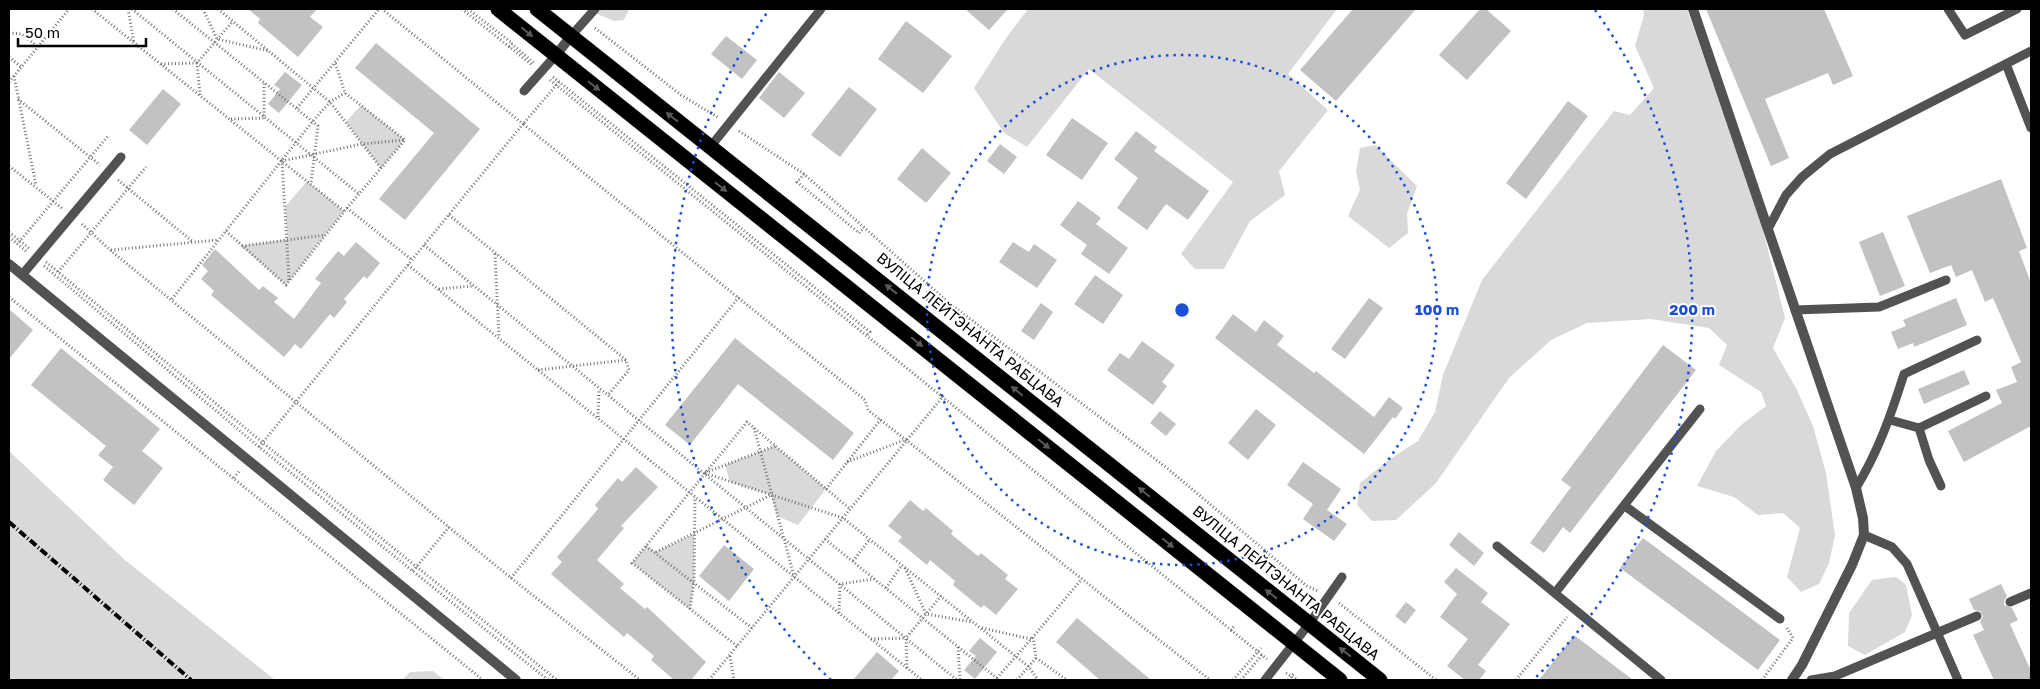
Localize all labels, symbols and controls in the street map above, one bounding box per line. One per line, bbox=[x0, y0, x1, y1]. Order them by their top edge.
scale bar bbox=[18, 15, 145, 47]
text: 50 m bbox=[25, 23, 60, 41]
one-way arrow bbox=[520, 27, 533, 38]
one-way arrow bbox=[587, 80, 600, 91]
one-way arrow bbox=[666, 111, 679, 122]
one-way arrow bbox=[714, 181, 727, 192]
street label: ВУЛІЦА ЛЕЙТЭНАНТА РАБЦАВА bbox=[873, 248, 1068, 410]
one-way arrow bbox=[884, 283, 897, 294]
text: 100 m bbox=[1415, 300, 1459, 318]
text: 200 m bbox=[1669, 300, 1715, 318]
centre of rings bbox=[1173, 301, 1191, 319]
one-way arrow bbox=[910, 337, 923, 348]
one-way arrow bbox=[1011, 385, 1024, 396]
one-way arrow bbox=[1037, 438, 1050, 449]
one-way arrow bbox=[1138, 487, 1151, 498]
street label: ВУЛІЦА ЛЕЙТЭНАНТА РАБЦАВА bbox=[1189, 501, 1384, 663]
one-way arrow bbox=[1161, 538, 1174, 549]
one-way arrow bbox=[1265, 588, 1278, 599]
one-way arrow bbox=[1338, 647, 1351, 658]

